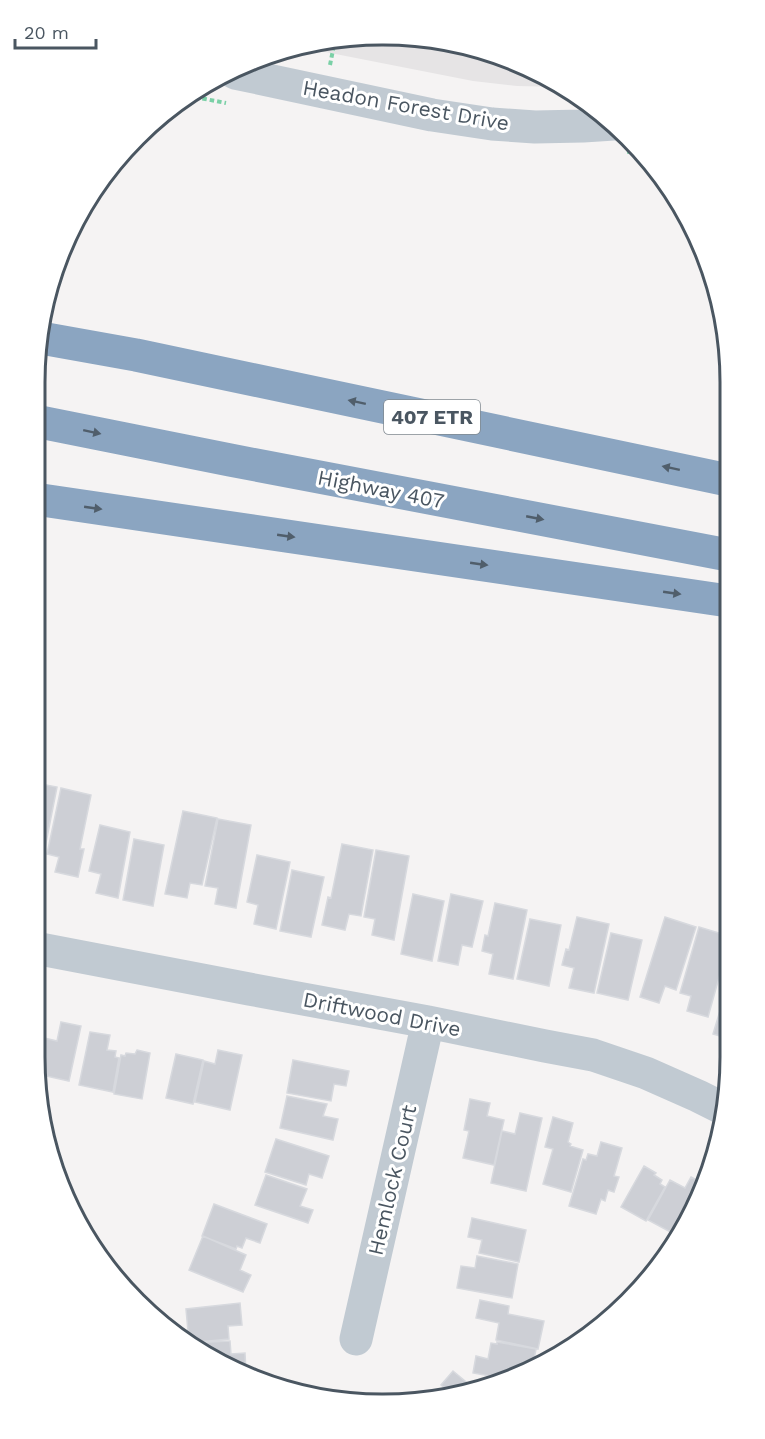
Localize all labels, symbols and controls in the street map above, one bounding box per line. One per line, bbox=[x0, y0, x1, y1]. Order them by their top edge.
scale bar bbox=[15, 12, 96, 50]
text: 20 m bbox=[24, 22, 69, 43]
street label: Headon Forest Drive bbox=[301, 75, 511, 135]
one-way arrow bbox=[347, 396, 366, 406]
road number: 407 ETR bbox=[384, 400, 480, 434]
one-way arrow bbox=[83, 428, 102, 437]
one-way arrow bbox=[661, 462, 680, 472]
street label: Highway 407 bbox=[316, 464, 447, 514]
one-way arrow bbox=[84, 503, 103, 512]
one-way arrow bbox=[525, 514, 544, 523]
one-way arrow bbox=[277, 532, 296, 541]
one-way arrow bbox=[469, 560, 488, 569]
one-way arrow bbox=[662, 588, 681, 597]
street label: Driftwood Drive bbox=[301, 986, 463, 1042]
street label: Hemlock Court bbox=[363, 1102, 421, 1258]

